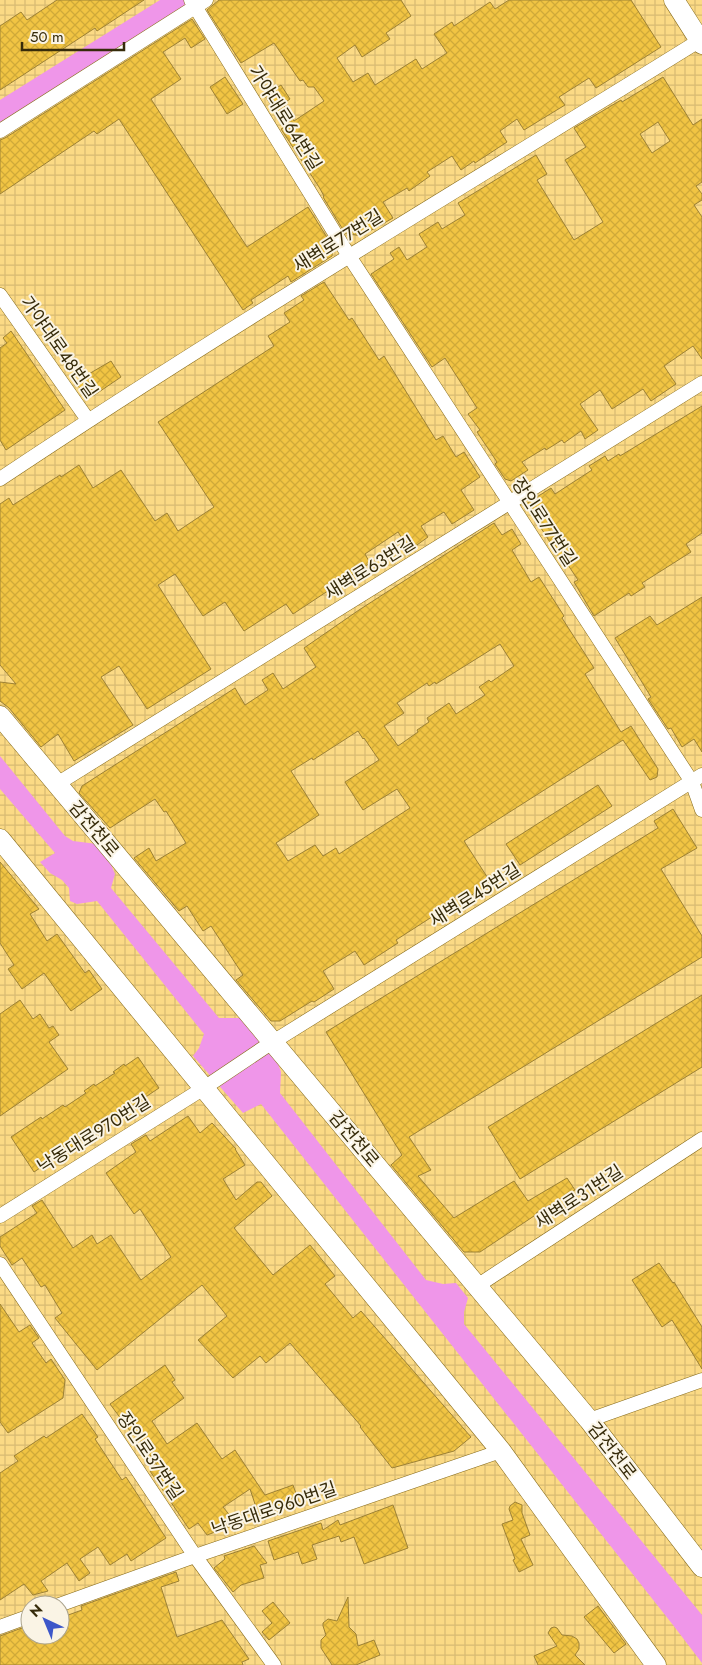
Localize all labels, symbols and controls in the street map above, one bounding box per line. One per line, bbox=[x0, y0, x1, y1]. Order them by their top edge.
scale bar bbox=[22, 20, 125, 52]
text: 50 m bbox=[30, 26, 64, 48]
street label: 가야대로64번길 bbox=[242, 60, 328, 176]
street label: 새벽로77번길 bbox=[288, 203, 388, 279]
street label: 가야대로48번길 bbox=[14, 291, 104, 403]
street label: 장인로77번길 bbox=[505, 472, 583, 572]
street label: 새벽로63번길 bbox=[319, 530, 421, 606]
street label: 감전천로 bbox=[63, 795, 125, 863]
street label: 새벽로45번길 bbox=[424, 857, 526, 933]
street label: 낙동대로970번길 bbox=[32, 1089, 156, 1179]
street label: 감전천로 bbox=[323, 1105, 385, 1173]
street label: 새벽로31번길 bbox=[530, 1159, 628, 1235]
street label: 장인로37번길 bbox=[111, 1407, 189, 1505]
street label: 감전천로 bbox=[581, 1417, 643, 1485]
street label: 낙동대로960번길 bbox=[208, 1475, 340, 1543]
north arrow bbox=[20, 1595, 70, 1645]
text: N bbox=[25, 1600, 47, 1622]

